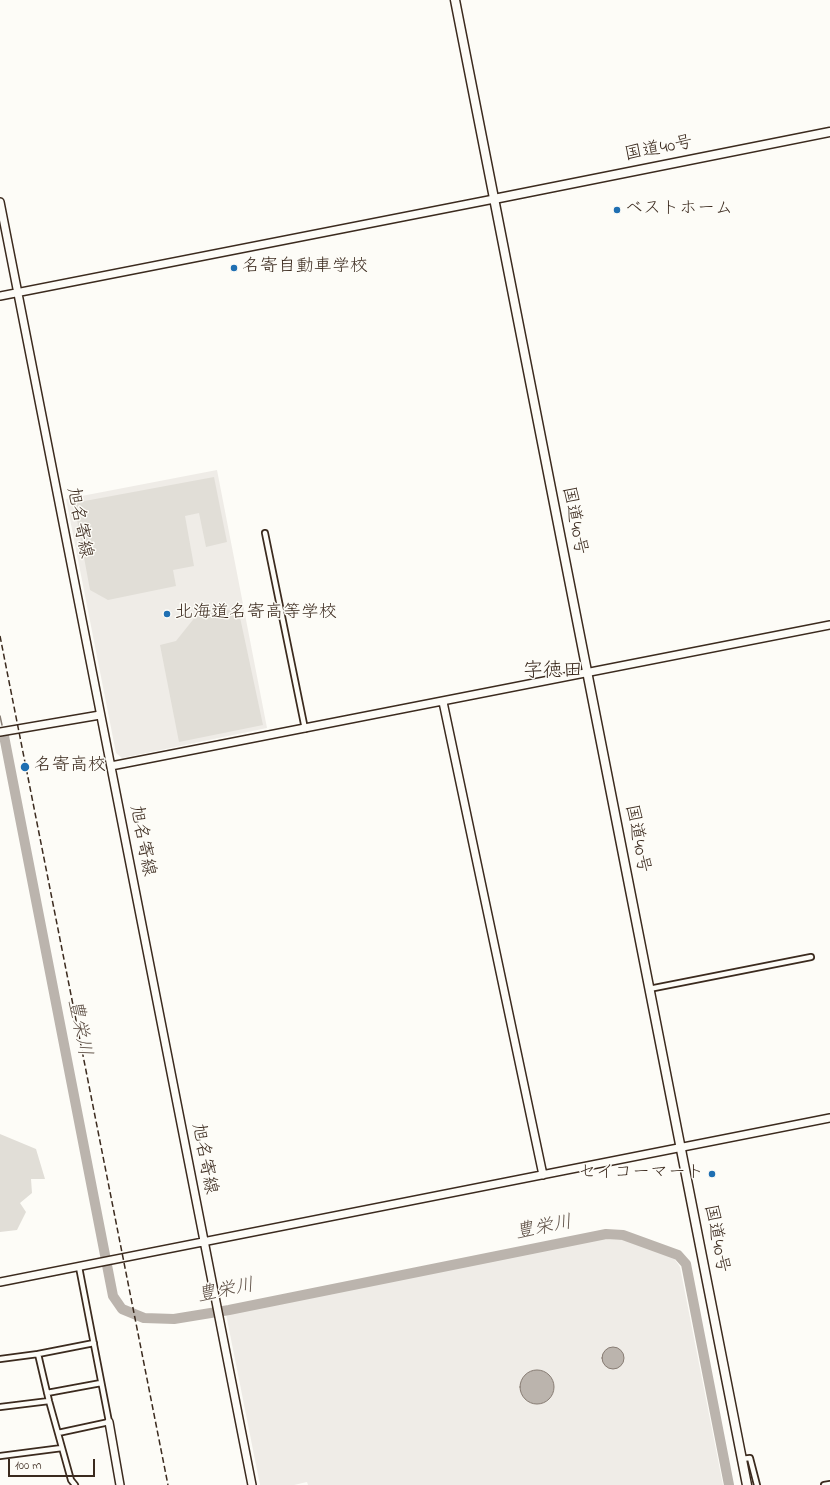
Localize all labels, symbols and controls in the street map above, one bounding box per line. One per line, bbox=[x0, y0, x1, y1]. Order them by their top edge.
street label: 国道40号 bbox=[623, 133, 695, 167]
place label: ベストホーム bbox=[625, 199, 733, 221]
marker: ベストホーム bbox=[612, 205, 622, 215]
place label: 名寄自動車学校 bbox=[242, 257, 368, 279]
marker: 名寄自動車学校 bbox=[229, 263, 239, 273]
street label: 国道40号 bbox=[556, 485, 590, 557]
street label: 旭名寄線 bbox=[61, 486, 95, 560]
place label: 北海道名寄高等学校 bbox=[175, 603, 337, 625]
marker: 北海道名寄高等学校 bbox=[162, 609, 172, 619]
district label: 字徳田 bbox=[523, 661, 583, 685]
place label: 名寄高校 bbox=[34, 756, 106, 778]
marker: 名寄高校 bbox=[19, 761, 31, 773]
street label: 国道40号 bbox=[619, 803, 653, 875]
street label: 旭名寄線 bbox=[124, 804, 158, 878]
water label: 豊栄川 bbox=[61, 998, 95, 1058]
street label: 旭名寄線 bbox=[186, 1122, 220, 1196]
place label: セイコーマート bbox=[578, 1163, 704, 1185]
marker: セイコーマート bbox=[707, 1169, 717, 1179]
street label: 国道40号 bbox=[698, 1203, 732, 1275]
water label: 豊栄川 bbox=[514, 1212, 574, 1246]
water label: 豊栄川 bbox=[196, 1275, 256, 1309]
scale bar bbox=[10, 1451, 97, 1477]
text: 100 m bbox=[15, 1457, 42, 1475]

